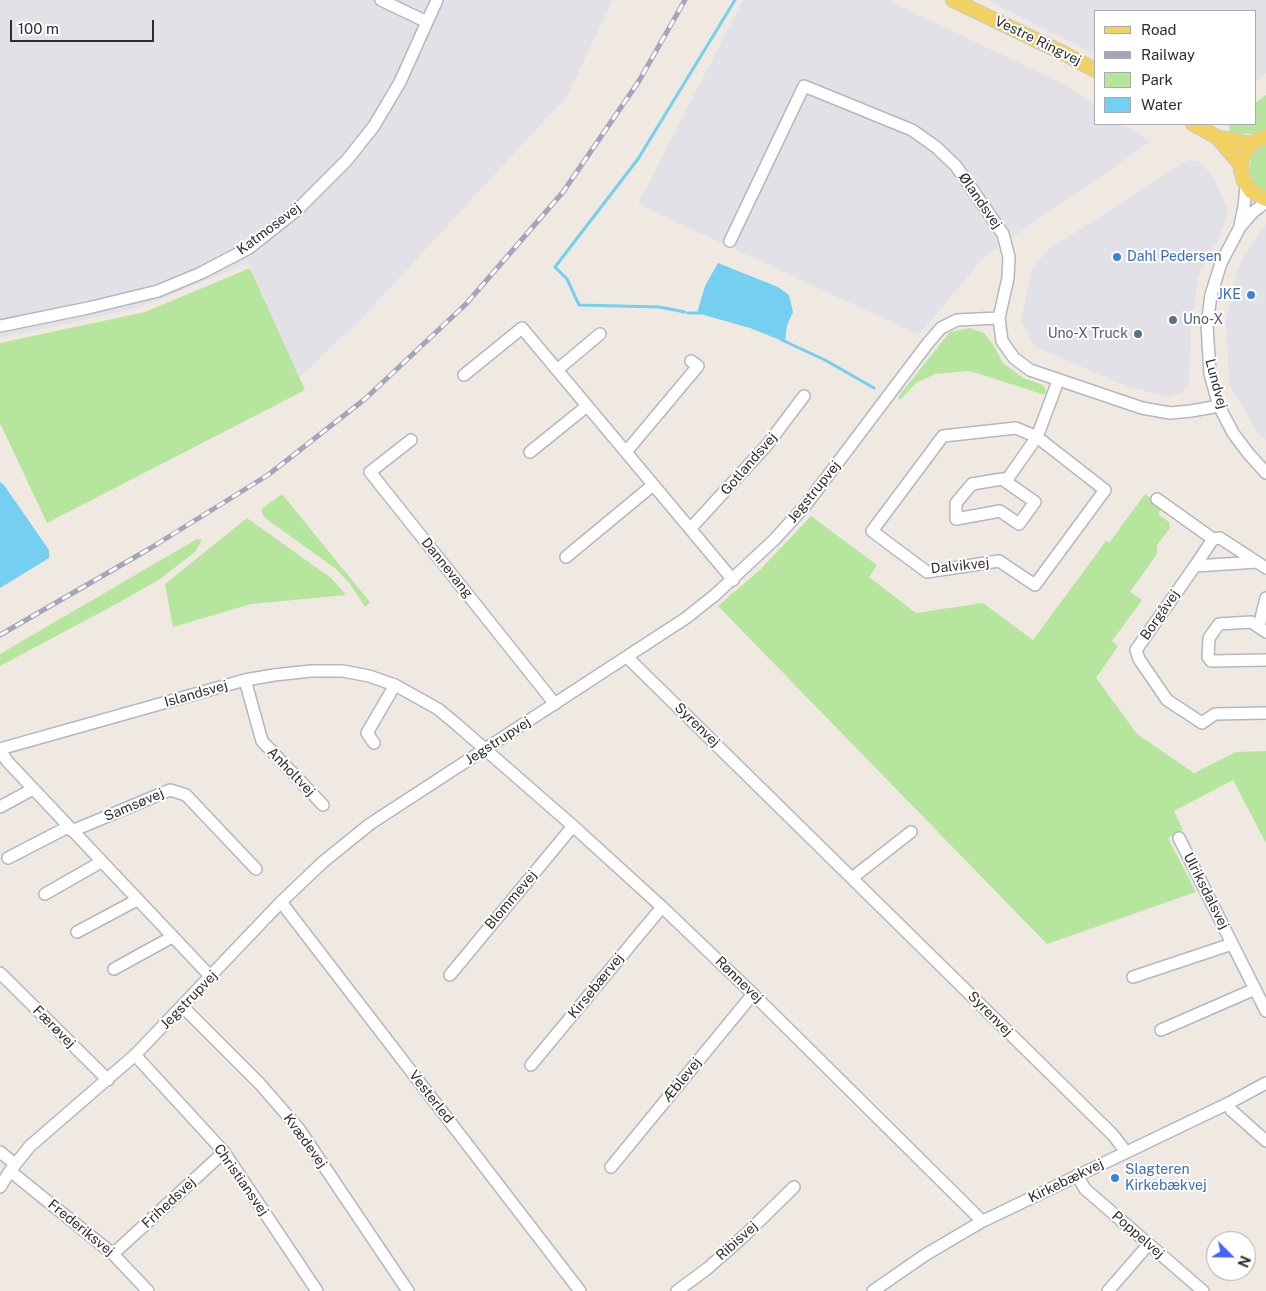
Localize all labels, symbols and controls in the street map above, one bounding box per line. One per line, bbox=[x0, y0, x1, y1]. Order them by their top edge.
scale bar bbox=[12, 10, 156, 42]
legend bbox=[1094, 10, 1256, 125]
street label: Vestre Ringvej bbox=[992, 13, 1084, 69]
text: 100 m bbox=[18, 20, 59, 37]
text: Road bbox=[1141, 21, 1177, 38]
text: Railway bbox=[1141, 46, 1195, 63]
text: Park bbox=[1141, 71, 1173, 88]
text: Water bbox=[1141, 96, 1183, 113]
street label: Ølandsvej bbox=[955, 170, 1005, 232]
street label: Katmosevej bbox=[234, 200, 304, 258]
place label: Dahl Pedersen bbox=[1127, 249, 1222, 265]
marker: Dahl Pedersen bbox=[1111, 251, 1123, 263]
place label: JKE bbox=[1217, 287, 1241, 303]
marker: JKE bbox=[1245, 289, 1257, 301]
place label: Uno-X bbox=[1183, 312, 1223, 328]
marker: Uno-X bbox=[1167, 314, 1179, 326]
place label: Uno-X Truck bbox=[1048, 326, 1128, 342]
marker: Uno-X Truck bbox=[1132, 328, 1144, 340]
street label: Lundvej bbox=[1201, 357, 1231, 411]
street label: Gotlandsvej bbox=[717, 429, 781, 499]
street label: Jegstrupvej bbox=[784, 458, 844, 526]
street label: Dannevang bbox=[418, 534, 476, 602]
street label: Dalvikvej bbox=[930, 555, 990, 577]
street label: Borgåvej bbox=[1137, 587, 1183, 643]
street label: Islandsvej bbox=[162, 677, 230, 711]
street label: Syrenvej bbox=[671, 699, 723, 751]
street label: Jegstrupvej bbox=[462, 714, 534, 768]
street label: Anholtvej bbox=[264, 744, 318, 800]
street label: Samsøvej bbox=[102, 785, 166, 825]
street label: Ulriksdalsvej bbox=[1180, 850, 1232, 932]
street label: Blommevej bbox=[482, 867, 540, 933]
street label: Kirsebærvej bbox=[565, 950, 627, 1022]
street label: Rønnevej bbox=[712, 953, 766, 1007]
street label: Jegstrupvej bbox=[157, 967, 221, 1033]
street label: Syrenvej bbox=[964, 988, 1016, 1040]
street label: Færøvej bbox=[29, 1002, 79, 1052]
street label: Æblevej bbox=[659, 1055, 705, 1105]
street label: Vesterled bbox=[405, 1067, 457, 1127]
street label: Kvædevej bbox=[280, 1110, 330, 1172]
street label: Christiansvej bbox=[210, 1141, 272, 1219]
street label: Kirkebækvej bbox=[1026, 1156, 1106, 1206]
place label: Slagteren Kirkebækvej bbox=[1125, 1162, 1207, 1194]
marker: Slagteren Kirkebækvej bbox=[1109, 1172, 1121, 1184]
street label: Frihedsvej bbox=[139, 1174, 199, 1232]
street label: Frederiksvej bbox=[45, 1196, 117, 1260]
street label: Poppelvej bbox=[1108, 1208, 1168, 1262]
street label: Ribisvej bbox=[713, 1218, 761, 1264]
north arrow bbox=[1206, 1231, 1256, 1281]
text: N bbox=[1234, 1253, 1253, 1270]

